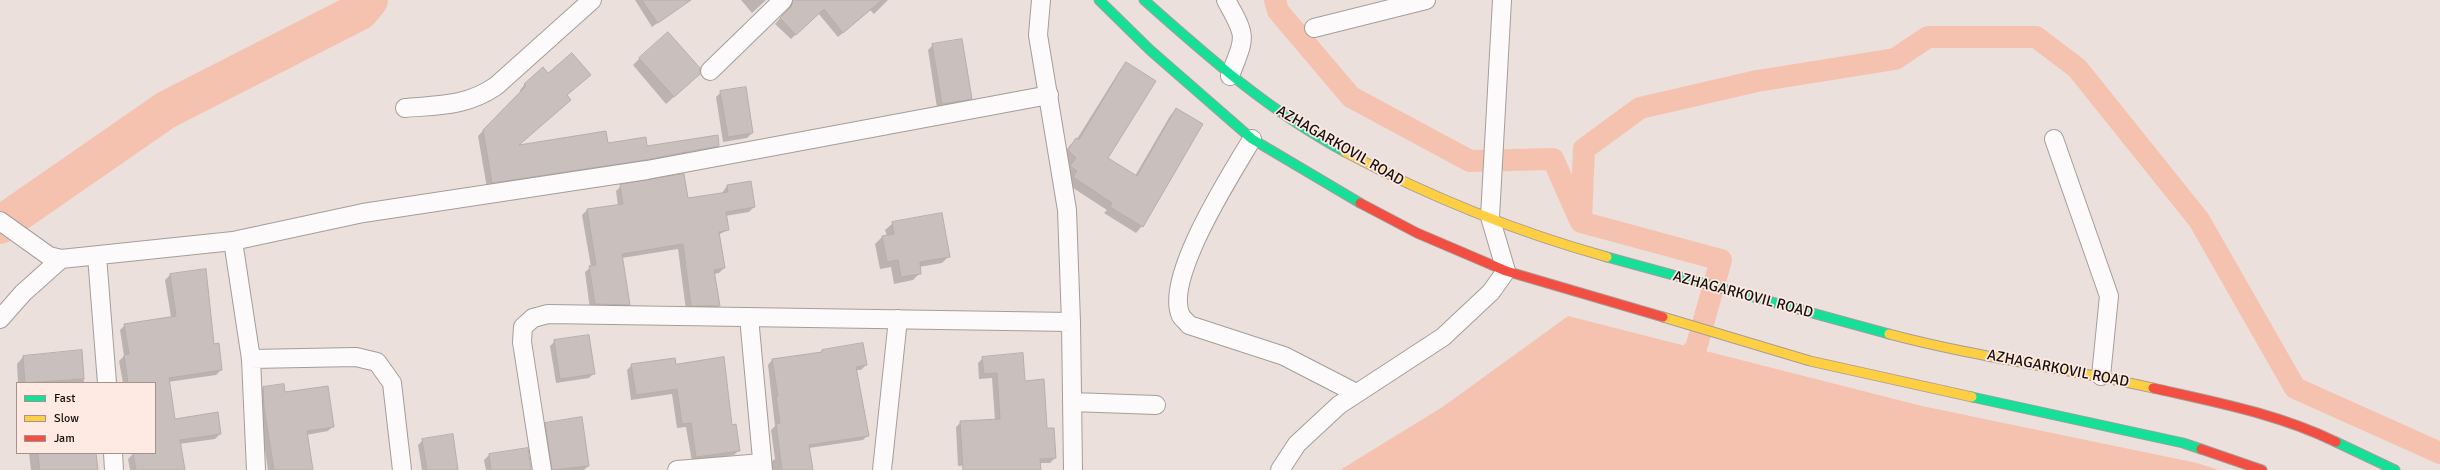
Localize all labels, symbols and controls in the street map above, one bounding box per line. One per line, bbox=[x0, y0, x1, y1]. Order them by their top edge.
street label: AZHAGARKOVIL ROAD bbox=[1273, 102, 1407, 190]
street label: AZHAGARKOVIL ROAD bbox=[1671, 268, 1815, 322]
street label: AZHAGARKOVIL ROAD bbox=[1985, 346, 2131, 392]
legend bbox=[16, 382, 156, 454]
text: Fast bbox=[54, 391, 75, 406]
text: Slow bbox=[54, 411, 79, 426]
text: Jam bbox=[54, 431, 75, 446]

